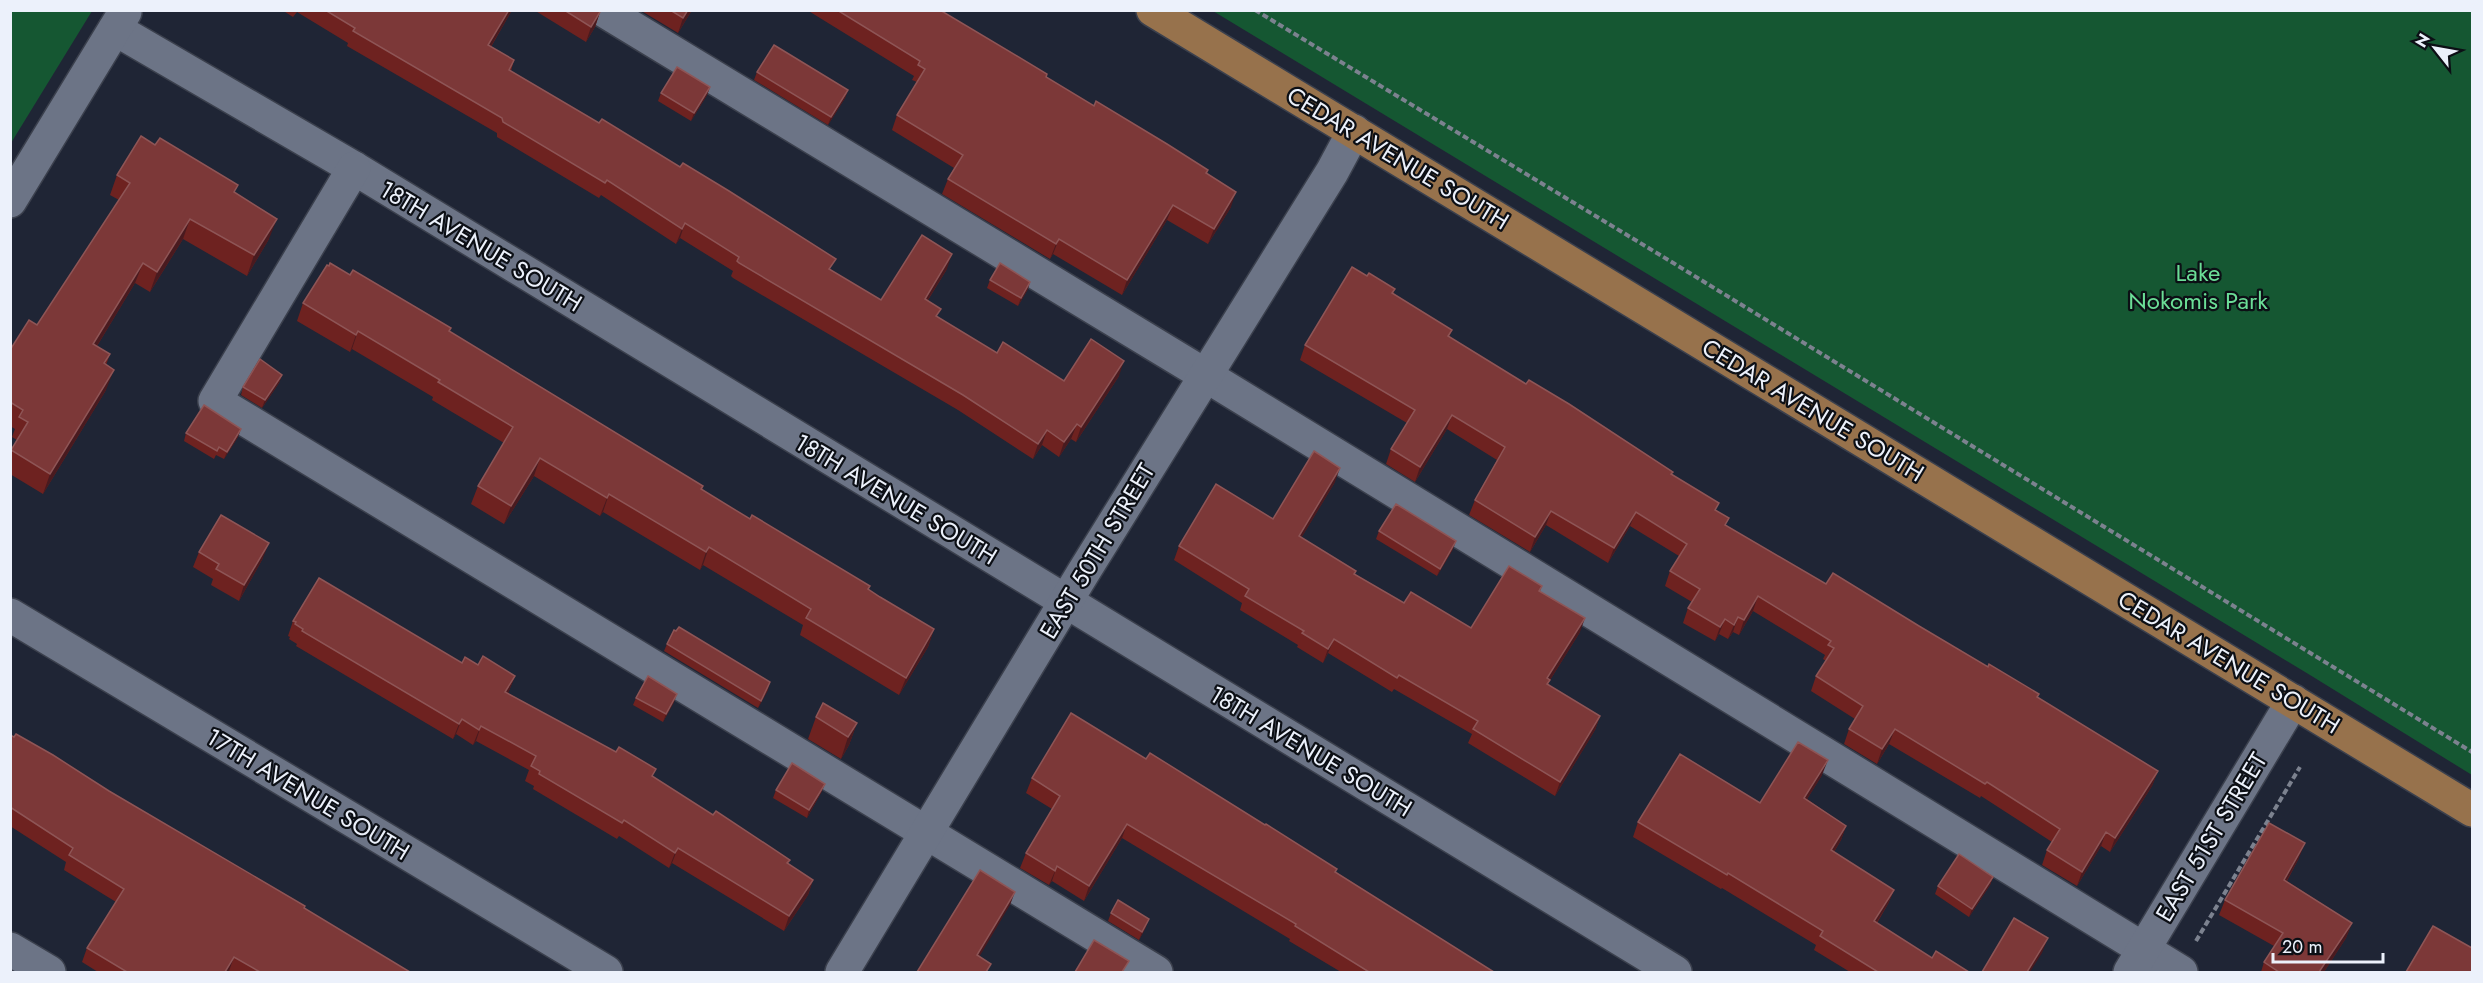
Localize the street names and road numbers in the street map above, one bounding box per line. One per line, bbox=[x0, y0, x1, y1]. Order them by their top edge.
street label: CEDAR AVENUE SOUTH bbox=[1280, 78, 1516, 238]
street label: 18TH AVENUE SOUTH bbox=[373, 172, 589, 320]
street label: CEDAR AVENUE SOUTH bbox=[1695, 330, 1931, 490]
street label: 18TH AVENUE SOUTH bbox=[788, 425, 1004, 573]
street label: EAST 50TH STREET bbox=[1031, 457, 1163, 645]
street label: CEDAR AVENUE SOUTH bbox=[2111, 582, 2347, 742]
street label: 18TH AVENUE SOUTH bbox=[1203, 677, 1419, 825]
street label: 17TH AVENUE SOUTH bbox=[200, 719, 416, 869]
street label: EAST 51ST STREET bbox=[2147, 746, 2275, 928]

